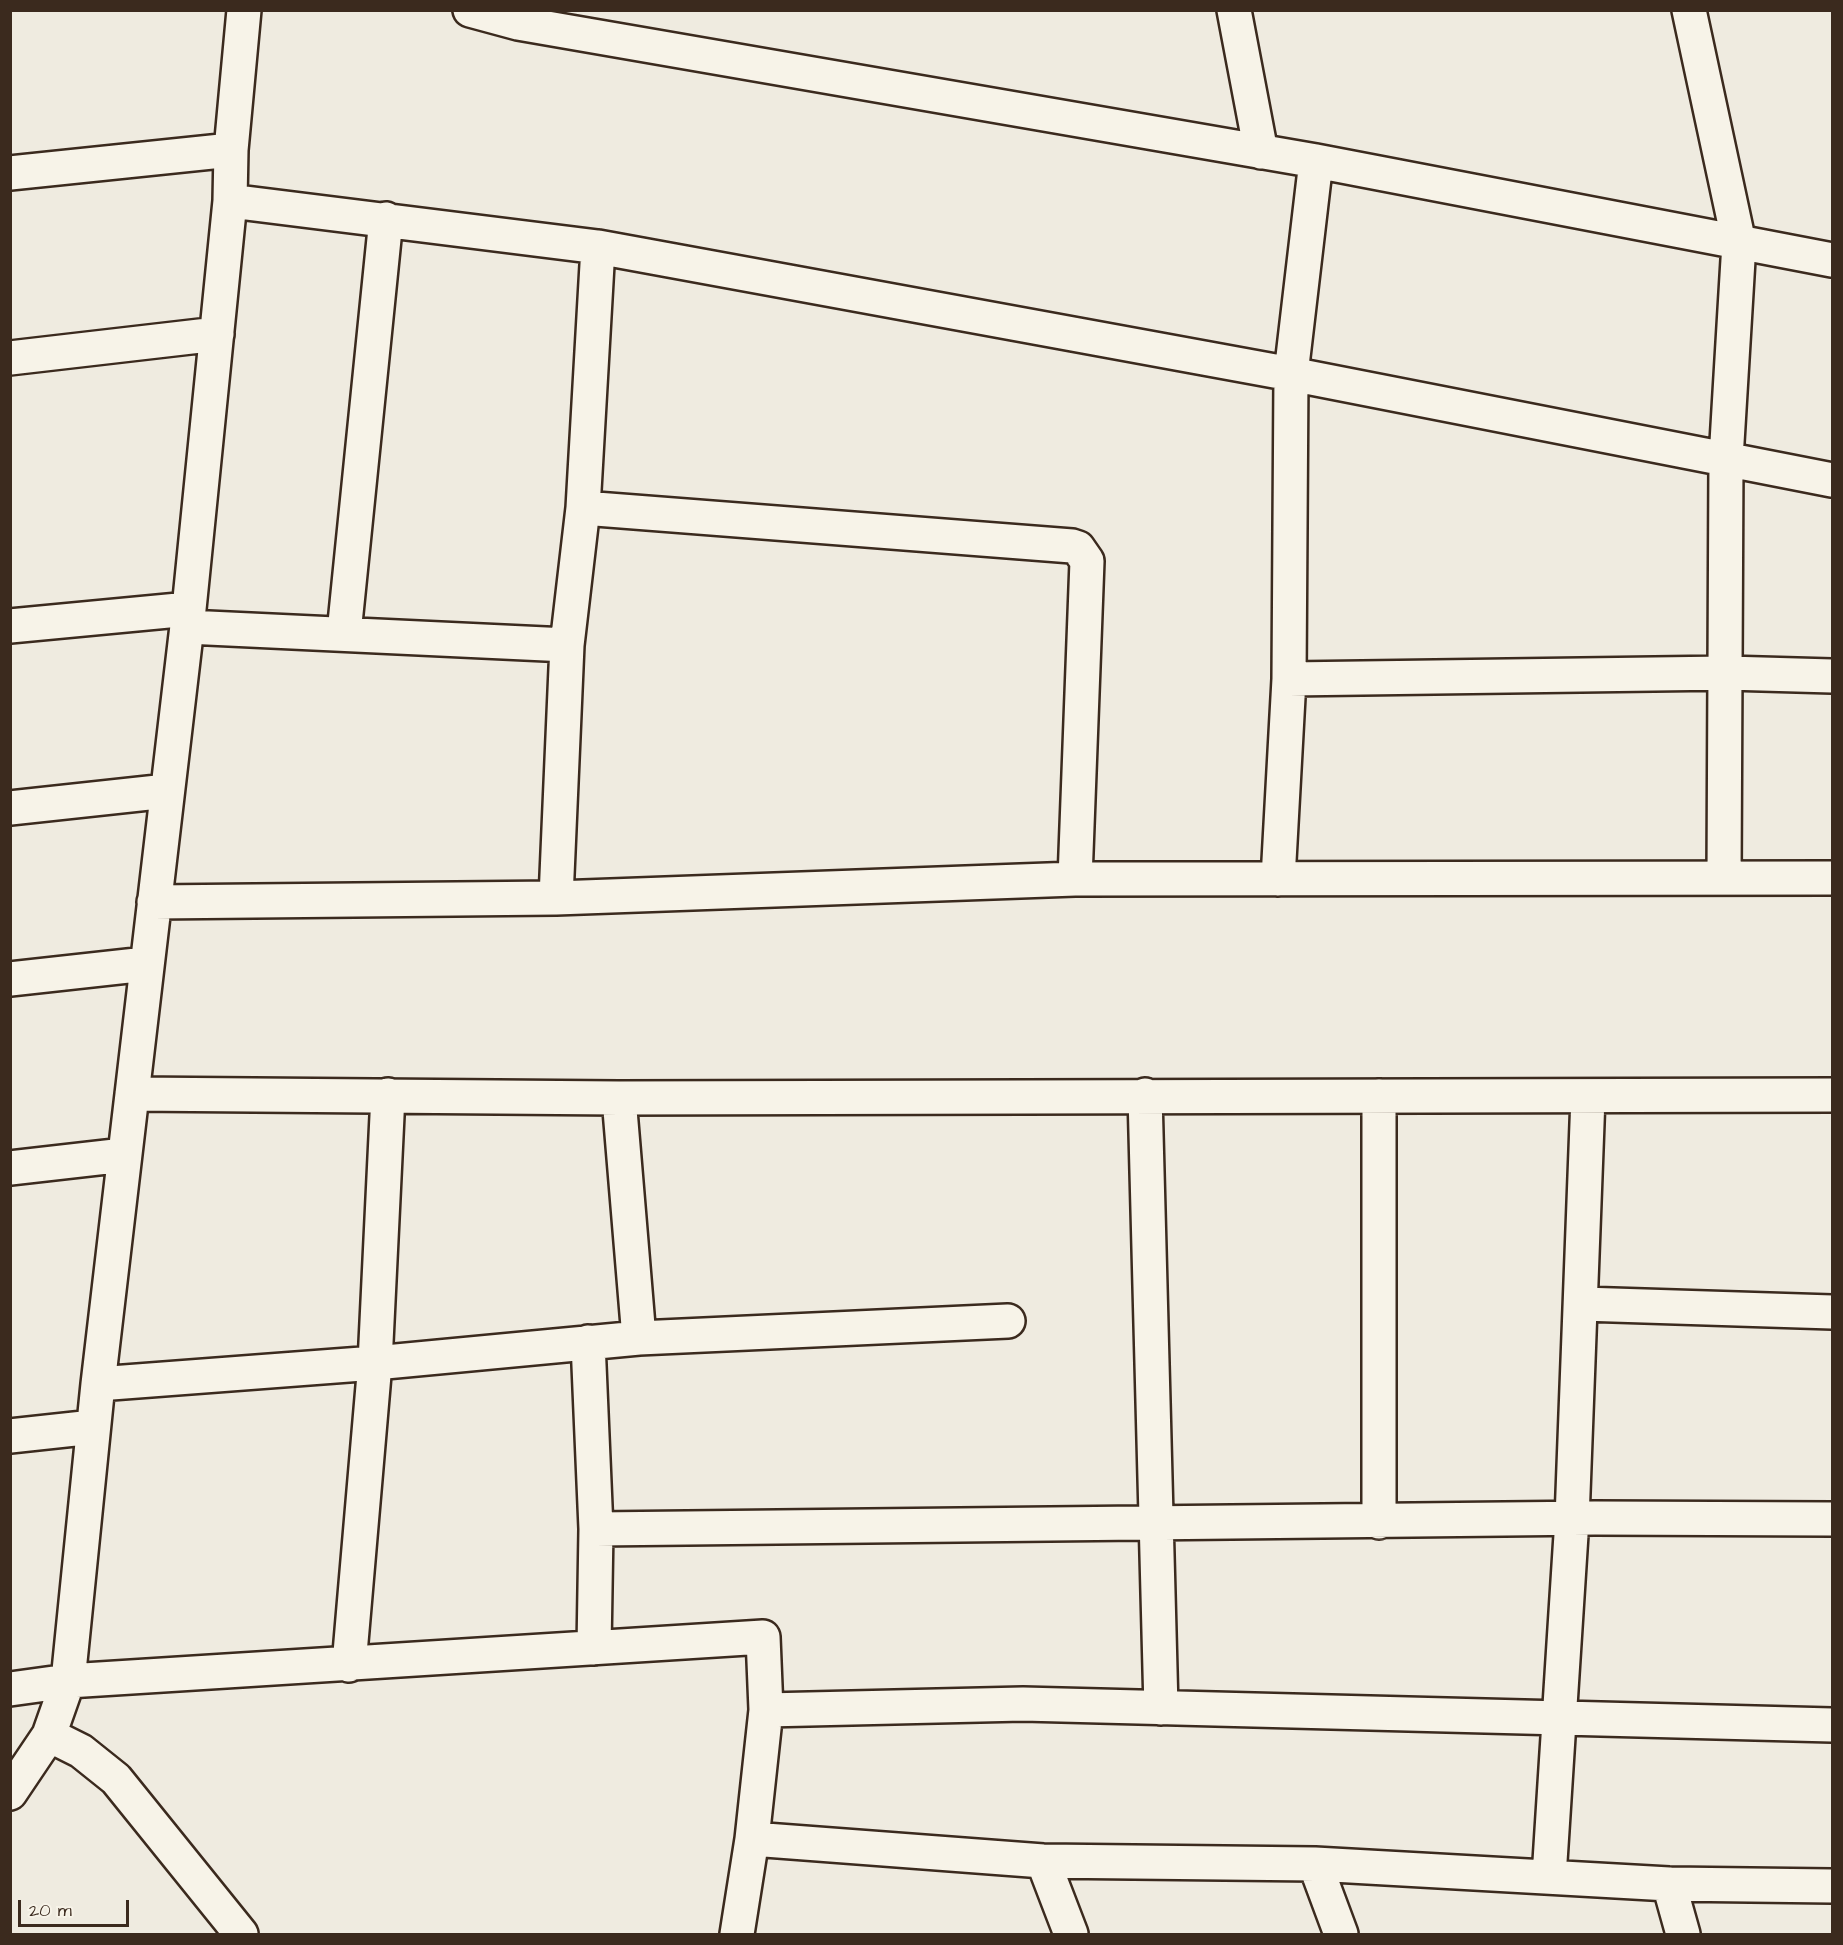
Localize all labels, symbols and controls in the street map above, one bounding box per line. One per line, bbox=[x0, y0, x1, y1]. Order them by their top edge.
scale bar bbox=[21, 1888, 132, 1926]
text: 20 m bbox=[29, 1898, 72, 1923]

